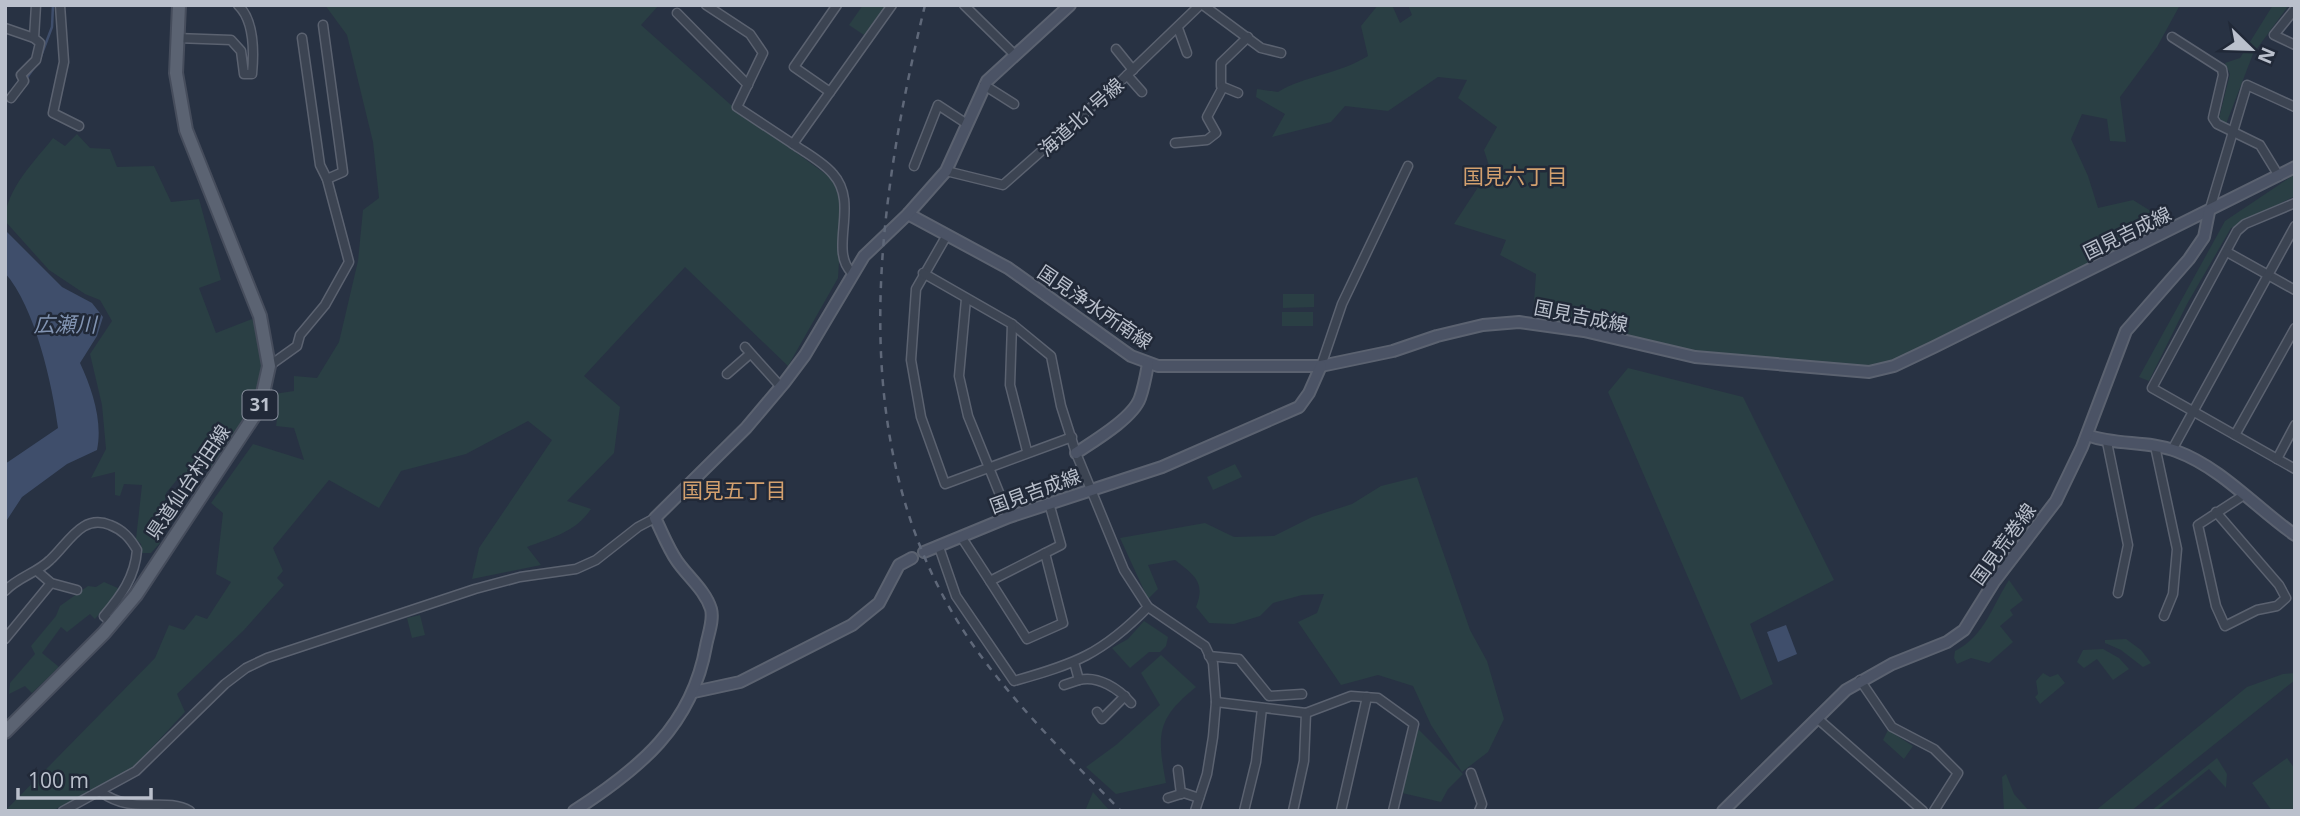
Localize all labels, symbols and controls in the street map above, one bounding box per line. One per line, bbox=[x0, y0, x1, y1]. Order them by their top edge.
north arrow bbox=[2216, 14, 2286, 84]
text: N bbox=[2252, 43, 2282, 68]
street label: 海道北1号線 bbox=[1033, 72, 1129, 162]
district label: 国見六丁目 bbox=[1463, 162, 1568, 190]
street label: 国見吉成線 bbox=[2079, 200, 2175, 266]
street label: 国見浄水所南線 bbox=[1033, 259, 1157, 355]
street label: 国見吉成線 bbox=[1532, 294, 1630, 338]
water label: 広瀬川 bbox=[34, 310, 98, 338]
road number: 31 bbox=[243, 390, 278, 419]
street label: 県道仙台村田線 bbox=[140, 420, 236, 544]
street label: 国見吉成線 bbox=[986, 463, 1084, 519]
district label: 国見五丁目 bbox=[682, 476, 787, 504]
street label: 国見荒巻線 bbox=[1965, 498, 2041, 590]
scale bar bbox=[18, 756, 150, 800]
text: 100 m bbox=[28, 766, 89, 794]

